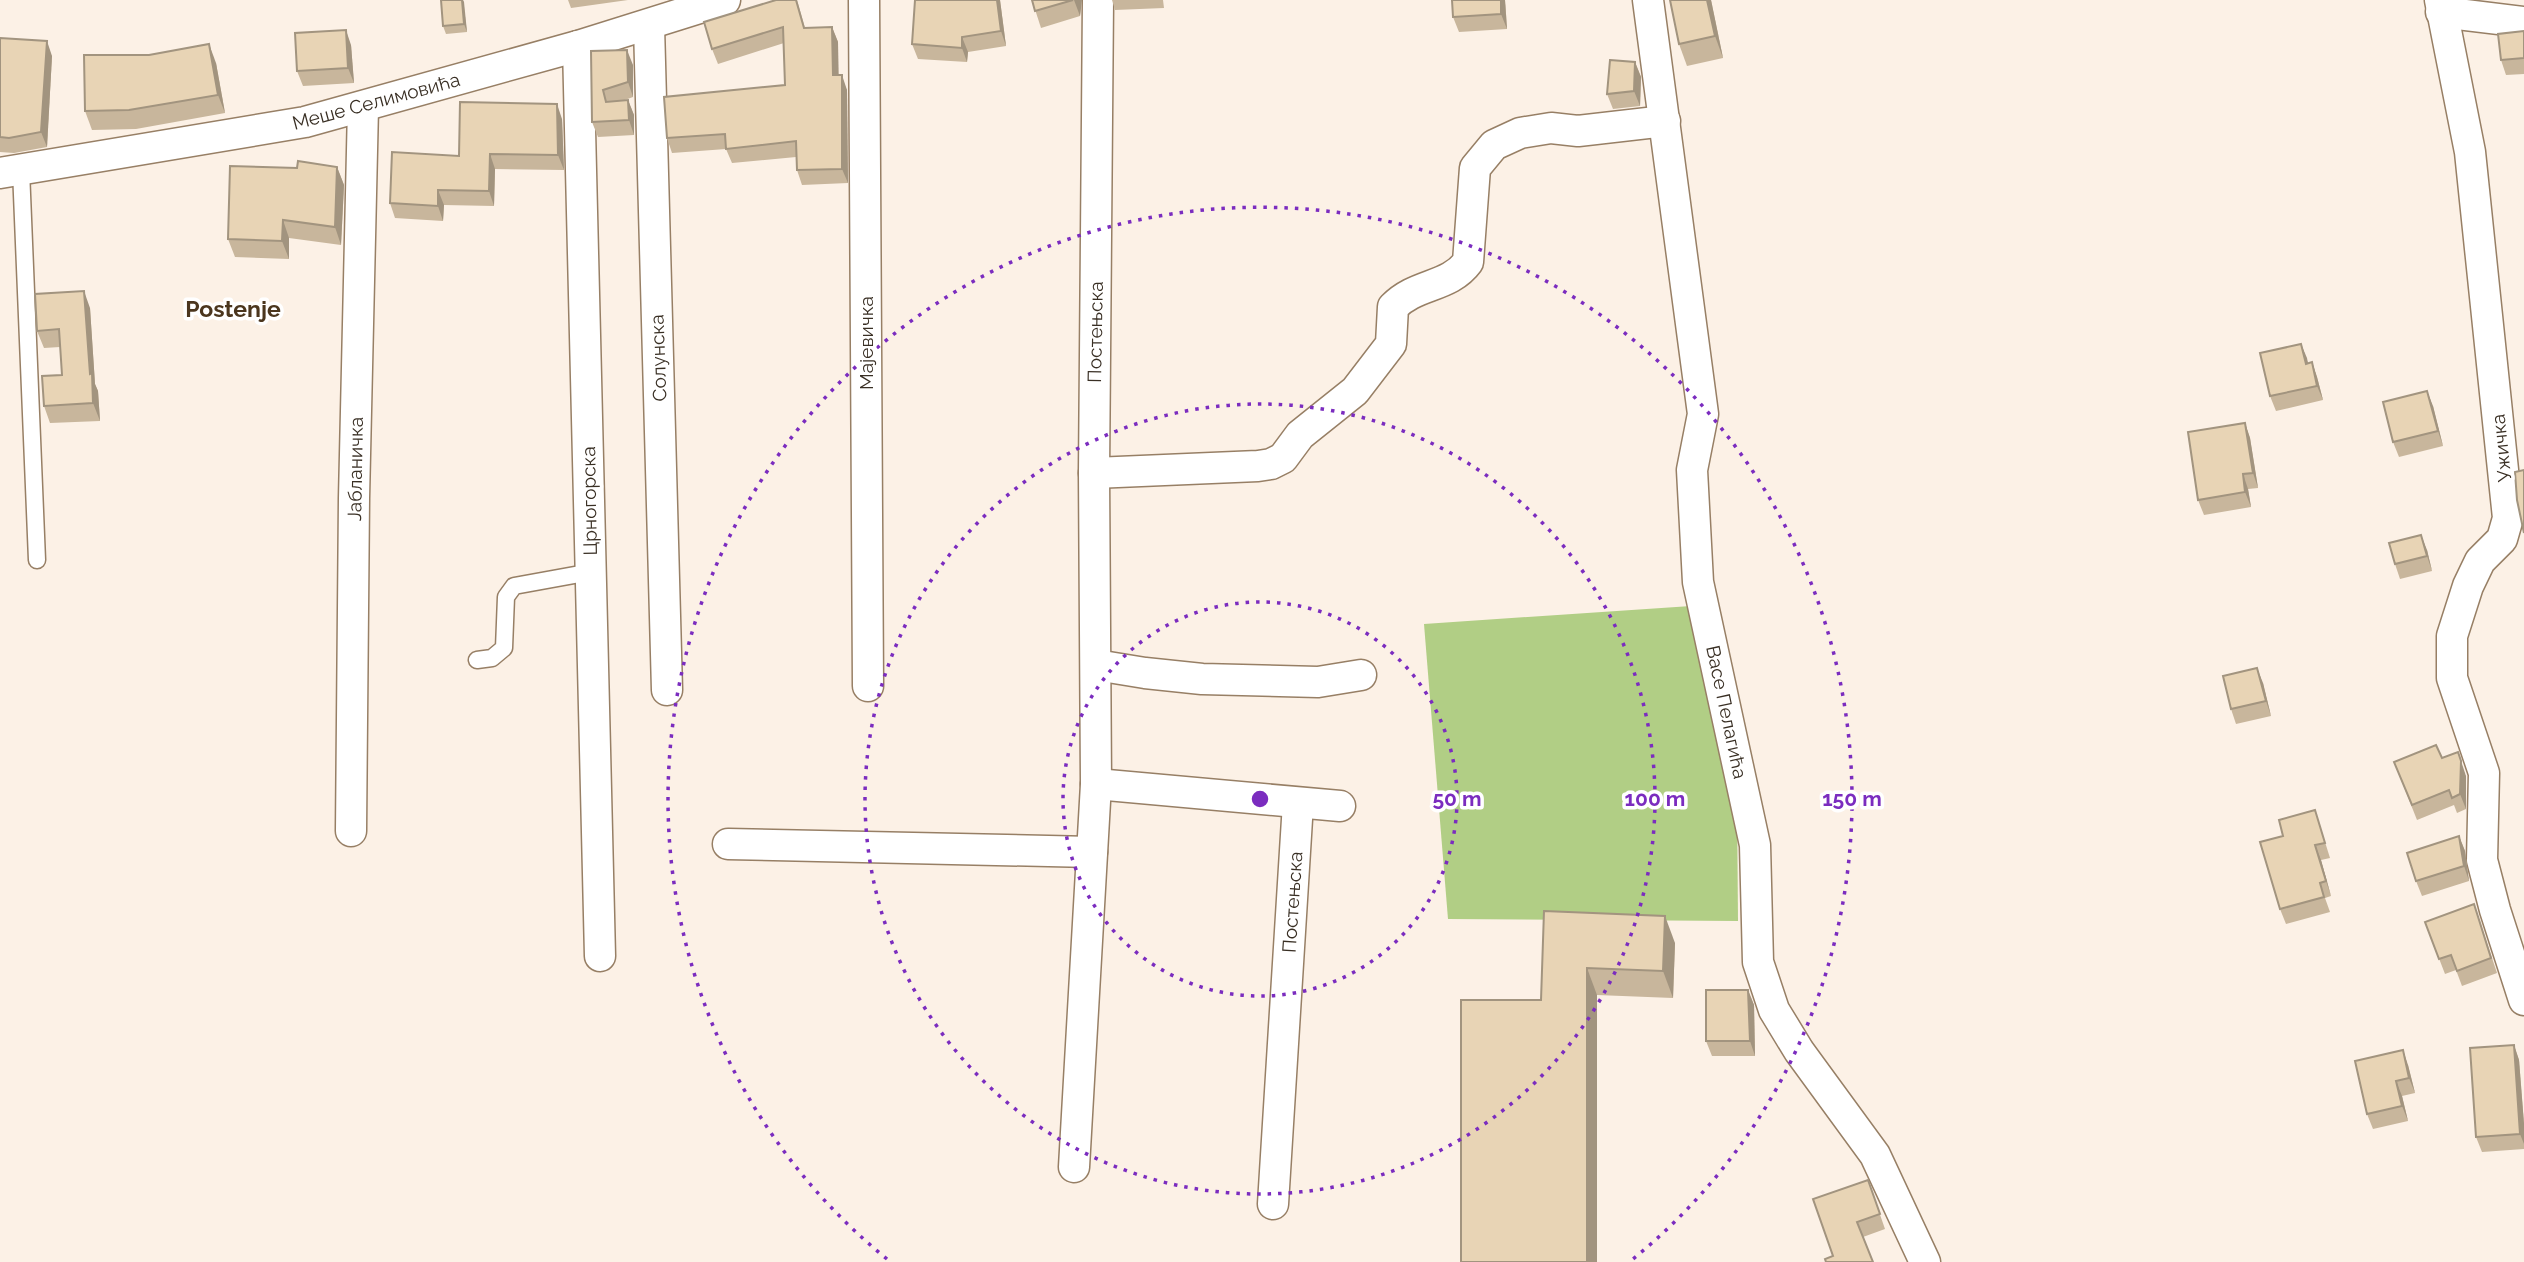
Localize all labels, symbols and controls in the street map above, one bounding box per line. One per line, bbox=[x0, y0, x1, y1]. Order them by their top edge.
street label: Меше Селимовића bbox=[290, 68, 462, 134]
street label: Постењска bbox=[1083, 281, 1107, 383]
district label: Postenje bbox=[185, 295, 281, 322]
street label: Мајевичка bbox=[855, 296, 877, 390]
street label: Солунска bbox=[645, 314, 671, 402]
street label: Ужичка bbox=[2487, 413, 2515, 483]
street label: Јабланичка bbox=[343, 417, 367, 521]
street label: Црногорска bbox=[577, 446, 601, 556]
street label: Васе Пелагића bbox=[1702, 643, 1752, 781]
text: 50 m bbox=[1432, 786, 1482, 811]
text: 100 m bbox=[1625, 786, 1685, 811]
text: 150 m bbox=[1822, 786, 1882, 811]
centre of rings bbox=[1248, 787, 1272, 811]
street label: Постењска bbox=[1277, 851, 1307, 953]

